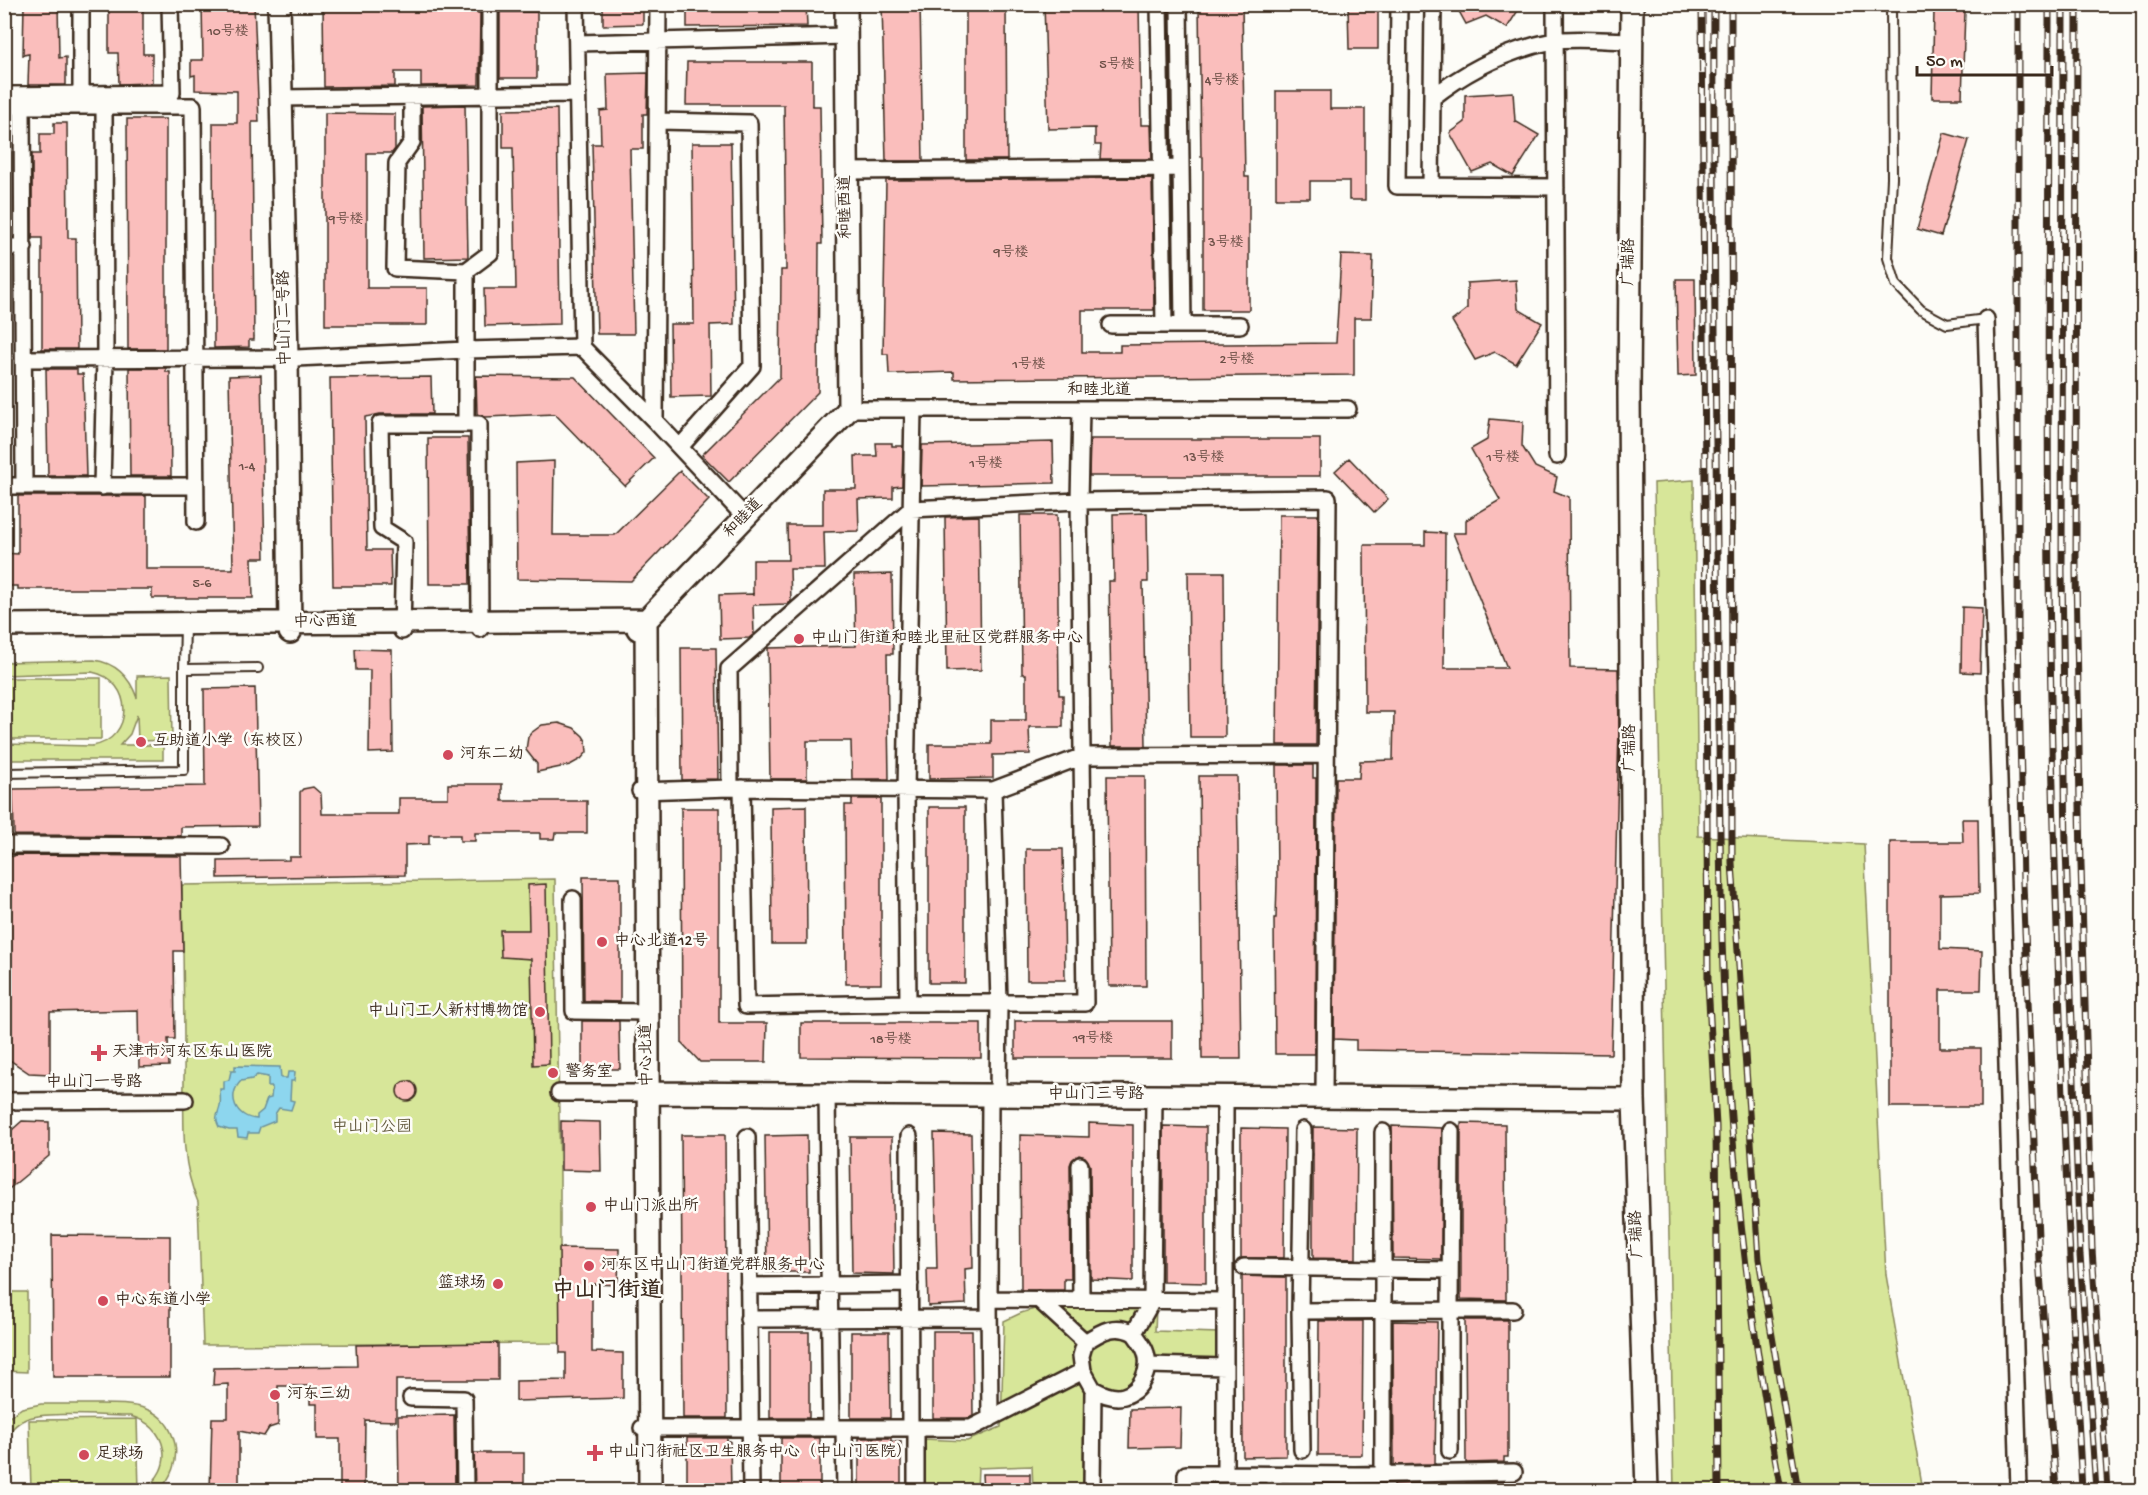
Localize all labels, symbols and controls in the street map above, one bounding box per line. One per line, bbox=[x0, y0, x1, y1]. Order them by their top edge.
house number: 10号楼 bbox=[206, 23, 249, 41]
scale bar bbox=[1917, 39, 2052, 77]
text: 50 m bbox=[1926, 52, 1963, 73]
house number: 5号楼 bbox=[1099, 56, 1135, 74]
house number: 4号楼 bbox=[1205, 72, 1239, 90]
street label: 和睦西道 bbox=[836, 175, 857, 239]
house number: 9号楼 bbox=[327, 211, 364, 229]
house number: 3号楼 bbox=[1207, 234, 1244, 252]
street label: 广瑞路 bbox=[1618, 238, 1640, 286]
house number: 9号楼 bbox=[992, 244, 1029, 262]
street label: 中山门二号路 bbox=[274, 270, 296, 366]
house number: 2号楼 bbox=[1220, 351, 1254, 369]
house number: 1号楼 bbox=[1011, 356, 1046, 374]
street label: 和睦北道 bbox=[1067, 381, 1131, 401]
house number: 13号楼 bbox=[1183, 449, 1224, 467]
house number: 1号楼 bbox=[1485, 449, 1520, 467]
house number: 1号楼 bbox=[968, 455, 1003, 473]
house number: 1-4 bbox=[238, 459, 256, 476]
street label: 和睦道 bbox=[720, 494, 768, 543]
house number: 5-6 bbox=[193, 576, 212, 593]
street label: 中心西道 bbox=[293, 611, 357, 633]
place label: 中山门街道和睦北里社区党群服务中心 bbox=[811, 628, 1083, 649]
marker: 中山门街道和睦北里社区党群服务中心 bbox=[792, 632, 806, 646]
street label: 广瑞路 bbox=[1620, 724, 1641, 772]
place label: 互助道小学（东校区） bbox=[153, 731, 313, 752]
marker: 互助道小学（东校区） bbox=[134, 735, 148, 749]
place label: 河东二幼 bbox=[460, 745, 524, 765]
marker: 河东二幼 bbox=[441, 748, 455, 762]
place label: 中心北道12号 bbox=[614, 931, 708, 952]
marker: 中心北道12号 bbox=[595, 935, 609, 949]
place label: 中山门工人新村博物馆 bbox=[368, 1001, 528, 1022]
marker: 中山门工人新村博物馆 bbox=[533, 1005, 547, 1019]
street label: 中心北道 bbox=[636, 1023, 658, 1087]
house number: 19号楼 bbox=[1072, 1030, 1113, 1048]
house number: 18号楼 bbox=[869, 1031, 912, 1049]
place label: 天津市河东区东山医院 bbox=[112, 1042, 272, 1063]
marker: 天津市河东区东山医院 bbox=[90, 1044, 108, 1062]
place label: 警务室 bbox=[565, 1062, 613, 1083]
marker: 警务室 bbox=[546, 1066, 560, 1080]
street label: 中山门一号路 bbox=[46, 1072, 142, 1093]
street label: 中山门三号路 bbox=[1048, 1084, 1144, 1105]
park label: 中山门公园 bbox=[332, 1117, 412, 1138]
place label: 中山门派出所 bbox=[603, 1196, 699, 1217]
marker: 中山门派出所 bbox=[584, 1200, 598, 1214]
street label: 广瑞路 bbox=[1626, 1210, 1648, 1258]
place label: 河东区中山门街道党群服务中心 bbox=[601, 1255, 825, 1276]
marker: 河东区中山门街道党群服务中心 bbox=[582, 1259, 596, 1273]
place label: 篮球场 bbox=[438, 1273, 486, 1294]
marker: 篮球场 bbox=[491, 1277, 505, 1291]
district label: 中山门街道 bbox=[552, 1277, 662, 1305]
place label: 中心东道小学 bbox=[115, 1290, 211, 1311]
marker: 中心东道小学 bbox=[96, 1294, 110, 1308]
place label: 河东三幼 bbox=[287, 1385, 351, 1405]
marker: 河东三幼 bbox=[268, 1388, 282, 1402]
place label: 中山门街社区卫生服务中心（中山门医院） bbox=[608, 1442, 912, 1463]
place label: 足球场 bbox=[96, 1444, 144, 1465]
marker: 中山门街社区卫生服务中心（中山门医院） bbox=[586, 1444, 604, 1462]
marker: 足球场 bbox=[77, 1448, 91, 1462]

